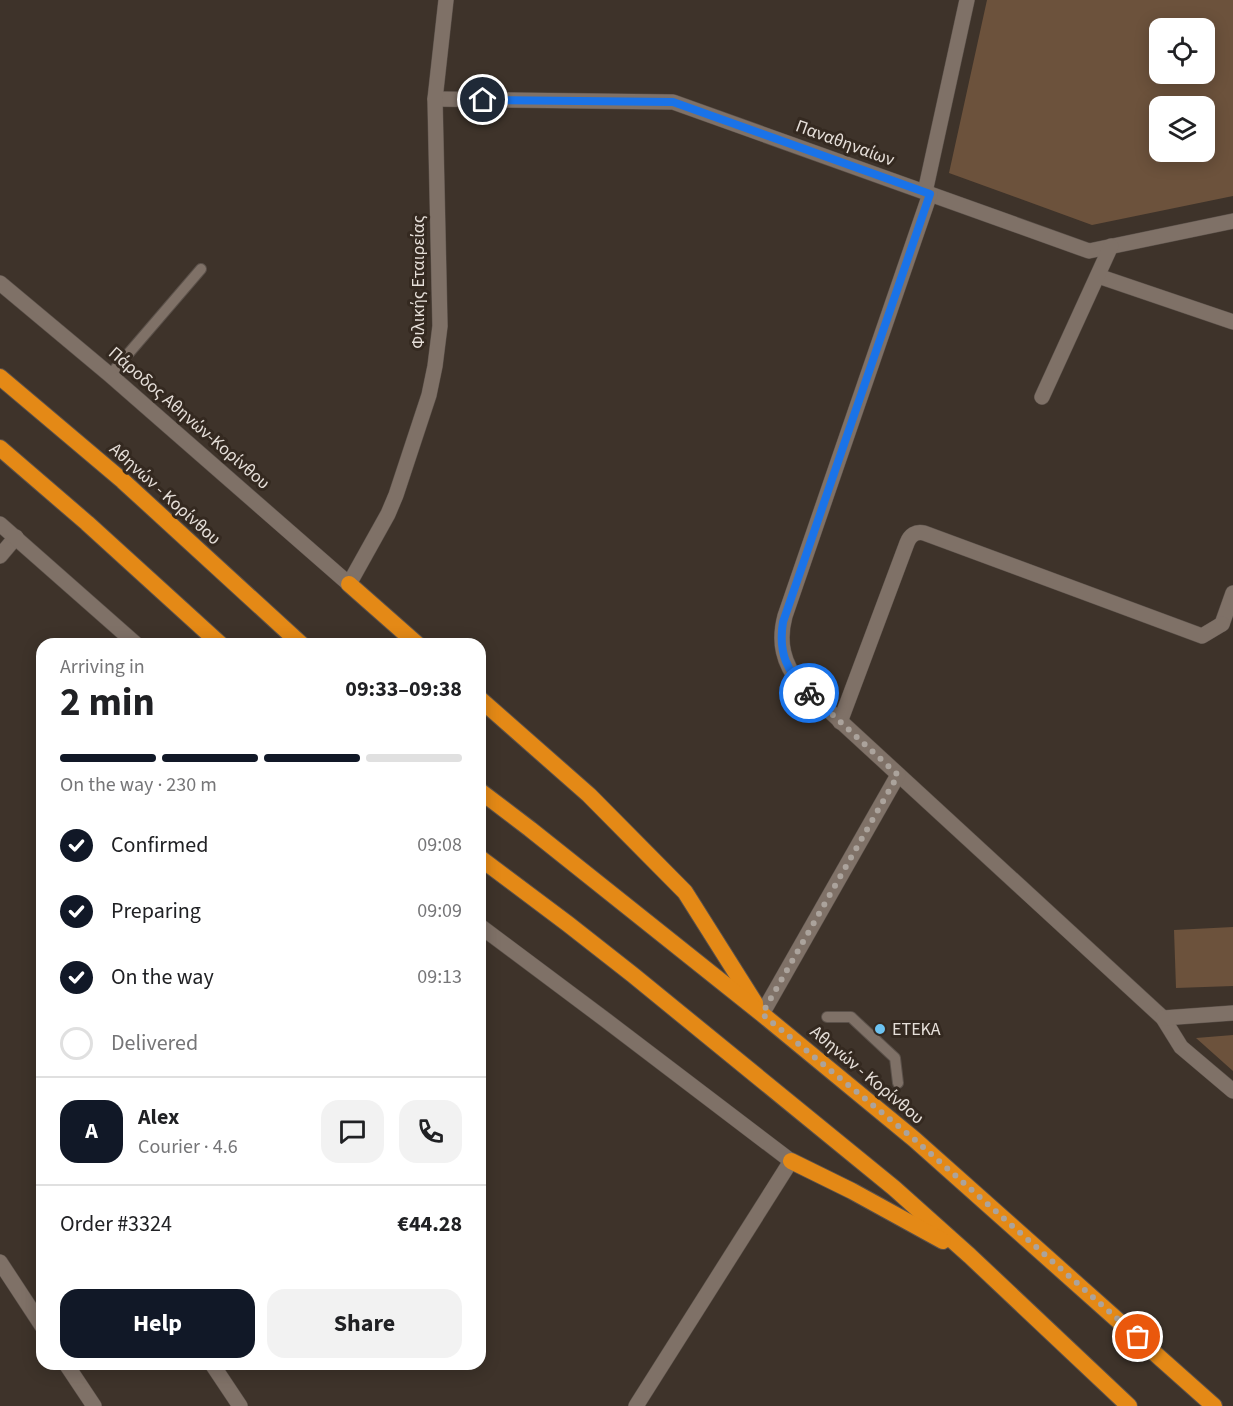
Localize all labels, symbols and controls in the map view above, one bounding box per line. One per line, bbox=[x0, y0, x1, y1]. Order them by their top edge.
map controls bbox=[1149, 18, 1215, 162]
button: locate bbox=[1149, 18, 1215, 84]
pin bbox=[457, 74, 508, 125]
icon: home bbox=[466, 83, 499, 116]
button: layers bbox=[1149, 96, 1215, 162]
street label: Παναθηναίων bbox=[792, 114, 898, 173]
street label: Φιλικής Εταιρείας bbox=[406, 215, 431, 349]
street label: Πάροδος Αθηνών-Κορίνθου bbox=[103, 341, 275, 495]
street label: Αθηνών - Κορίνθου bbox=[104, 437, 226, 551]
text: Arriving in bbox=[60, 653, 145, 681]
courier bbox=[779, 663, 839, 723]
text: 09:33–09:38 bbox=[345, 673, 462, 705]
text: 2 min bbox=[60, 675, 155, 731]
icon: bike bbox=[793, 677, 826, 710]
text: On the way · 230 m bbox=[60, 771, 217, 799]
icon: check bbox=[60, 829, 93, 862]
text: Confirmed bbox=[111, 829, 208, 861]
text: 09:08 bbox=[417, 831, 462, 859]
icon: check bbox=[60, 895, 93, 928]
text: Preparing bbox=[111, 895, 201, 927]
text: 09:09 bbox=[417, 897, 462, 925]
icon: check bbox=[60, 961, 93, 994]
text: On the way bbox=[111, 961, 214, 993]
text: 09:13 bbox=[417, 963, 462, 991]
place label: ΕΤΕΚΑ bbox=[892, 1017, 941, 1042]
street label: Αθηνών - Κορίνθου bbox=[805, 1020, 929, 1130]
marker: ΕΤΕΚΑ bbox=[873, 1022, 887, 1036]
text: Delivered bbox=[111, 1027, 198, 1059]
button: chat bbox=[321, 1100, 384, 1163]
button: phone bbox=[399, 1100, 462, 1163]
text: Alex bbox=[138, 1101, 179, 1133]
text: A bbox=[85, 1115, 98, 1147]
text: Courier · 4.6 bbox=[138, 1133, 238, 1161]
text: Order #3324 bbox=[60, 1208, 172, 1240]
text: €44.28 bbox=[397, 1208, 462, 1240]
button: Help bbox=[60, 1289, 255, 1358]
button: Share bbox=[267, 1289, 462, 1358]
pin bbox=[1112, 1311, 1163, 1362]
icon: bag bbox=[1121, 1320, 1154, 1353]

